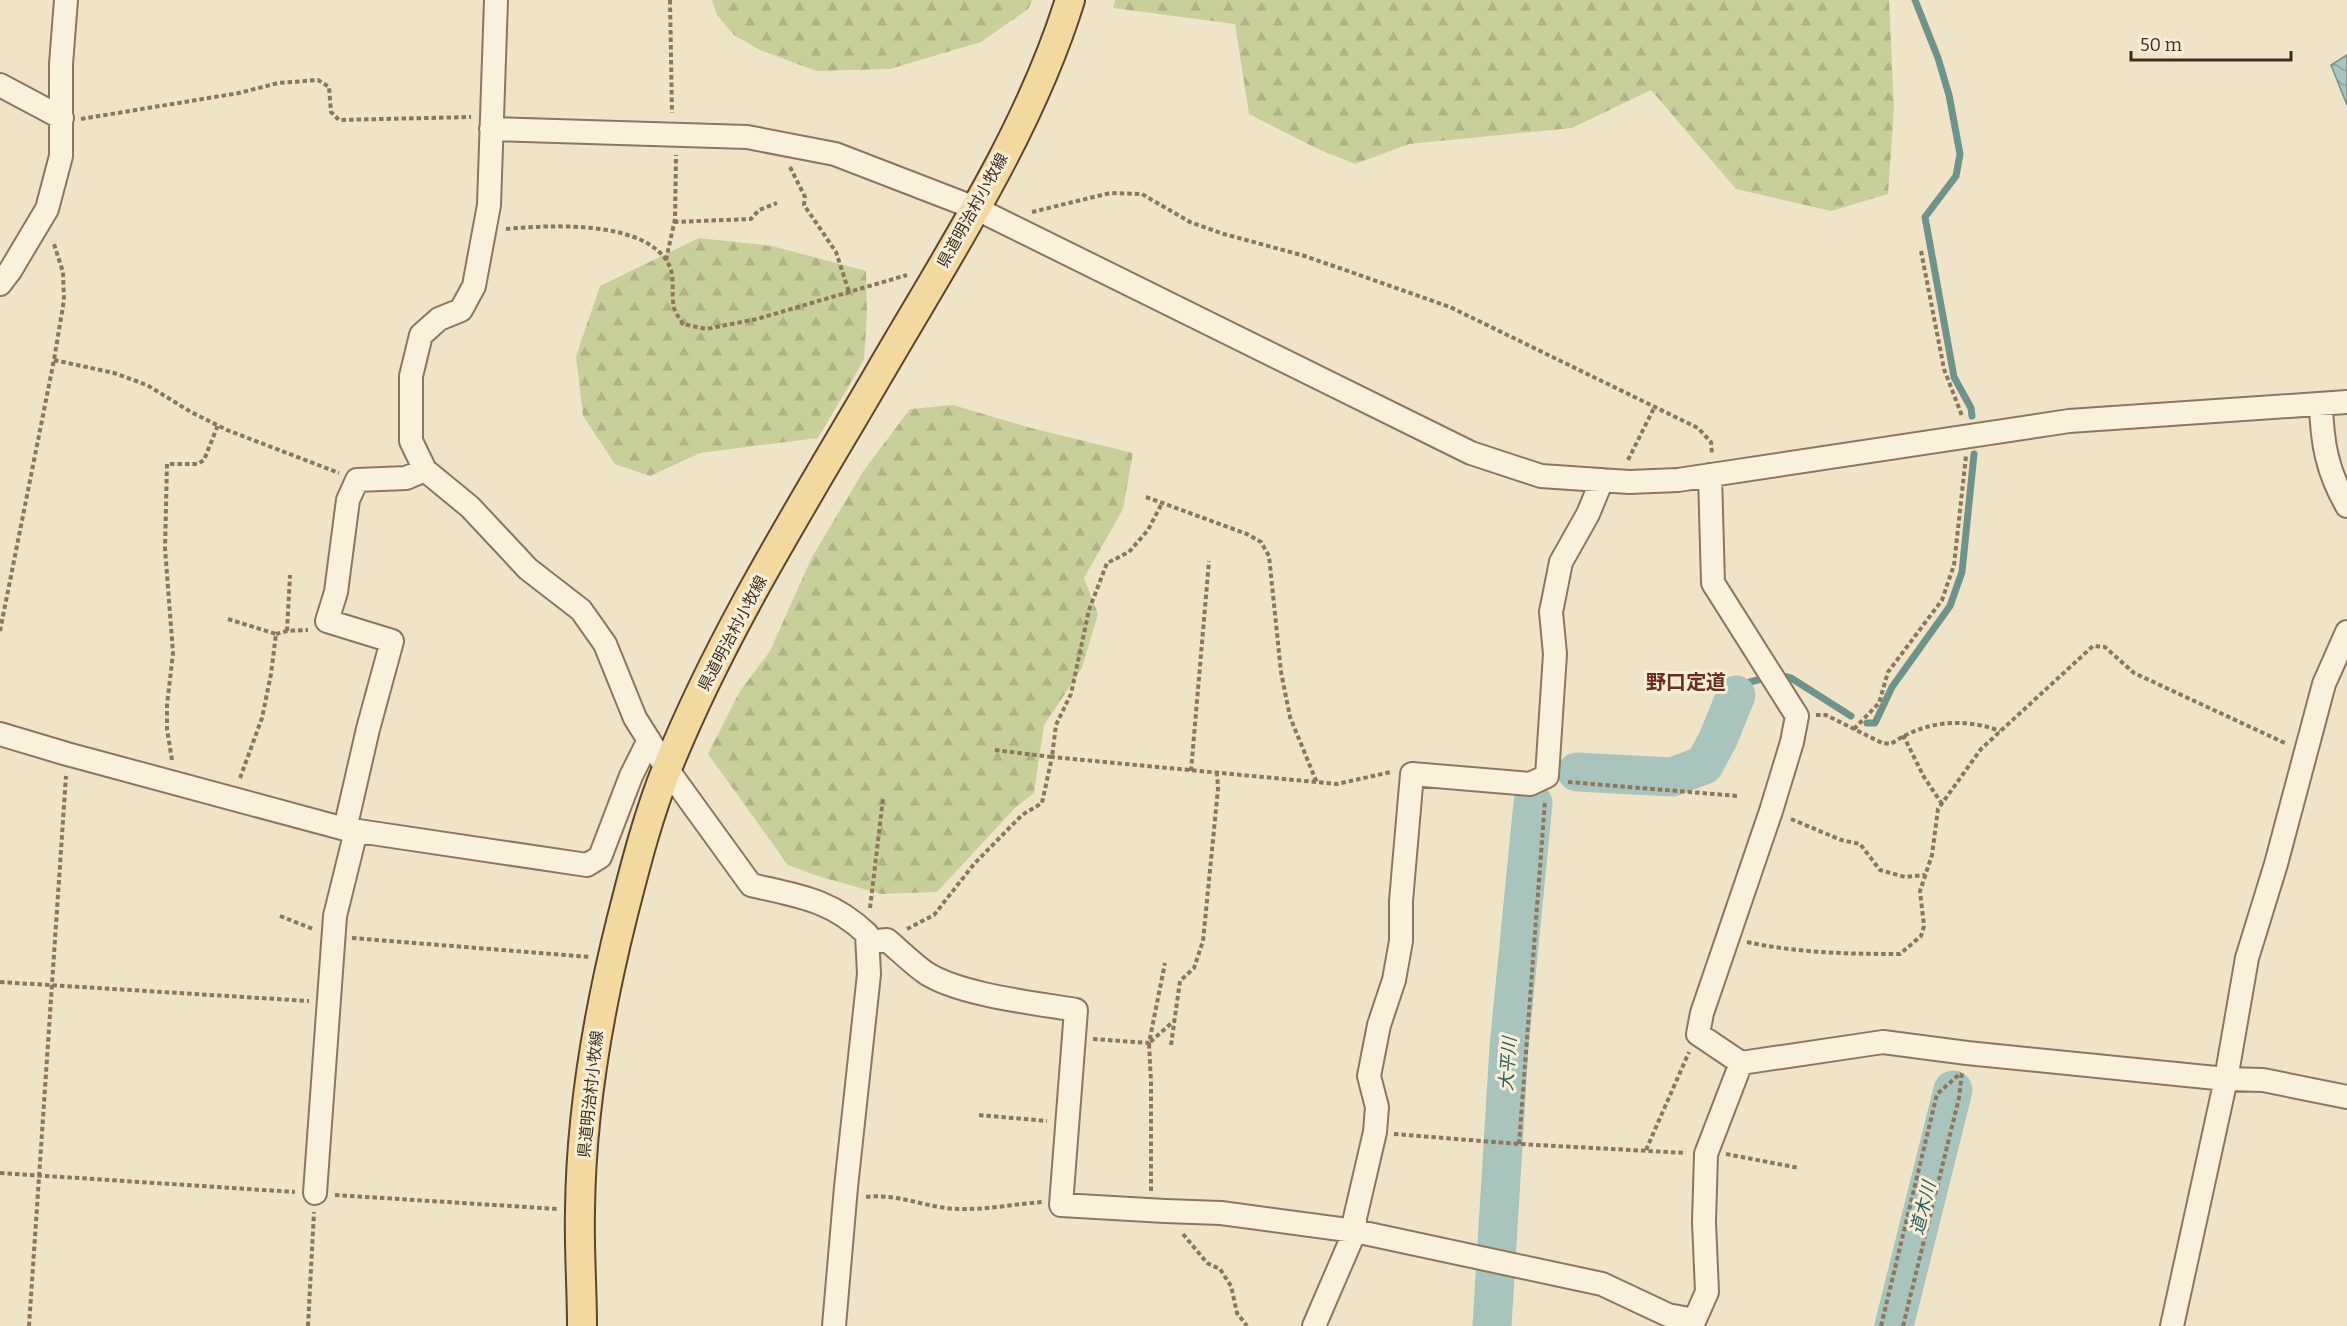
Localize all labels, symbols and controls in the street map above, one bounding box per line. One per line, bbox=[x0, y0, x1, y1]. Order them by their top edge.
scale bar bbox=[2131, 24, 2292, 62]
text: 50 m bbox=[2140, 34, 2182, 56]
street label: 県道明治村小牧線 bbox=[933, 150, 1012, 271]
street label: 県道明治村小牧線 bbox=[694, 572, 771, 694]
district label: 野口定道 bbox=[1646, 670, 1726, 694]
street label: 県道明治村小牧線 bbox=[574, 1029, 607, 1159]
water label: 大平川 bbox=[1495, 1034, 1521, 1092]
water label: 道木川 bbox=[1906, 1177, 1941, 1237]

